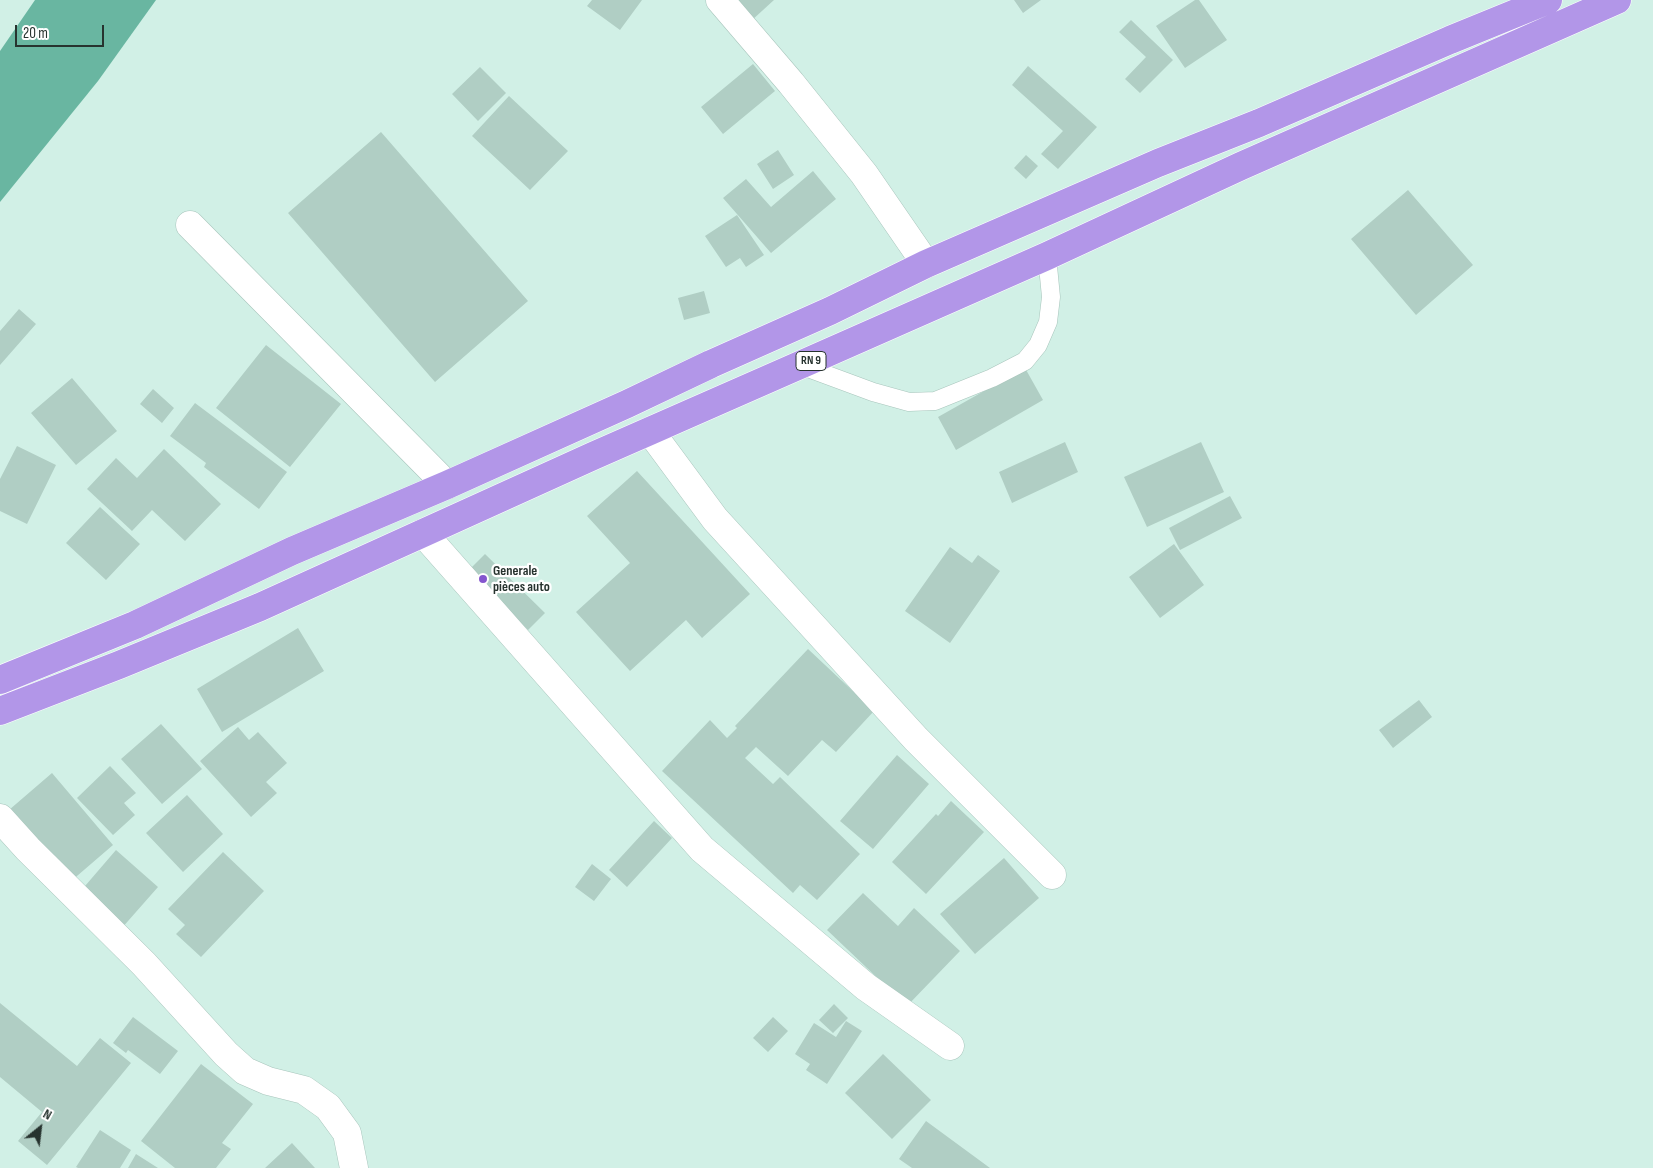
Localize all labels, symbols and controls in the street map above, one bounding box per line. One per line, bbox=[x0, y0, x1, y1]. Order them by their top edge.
scale bar bbox=[18, 15, 106, 47]
text: 20 m bbox=[23, 24, 48, 43]
road number: RN 9 bbox=[796, 352, 826, 371]
place label: Generale pièces auto bbox=[493, 563, 550, 596]
marker: Generale pièces auto bbox=[477, 573, 489, 585]
north arrow bbox=[15, 1103, 65, 1153]
text: N bbox=[40, 1105, 55, 1124]

